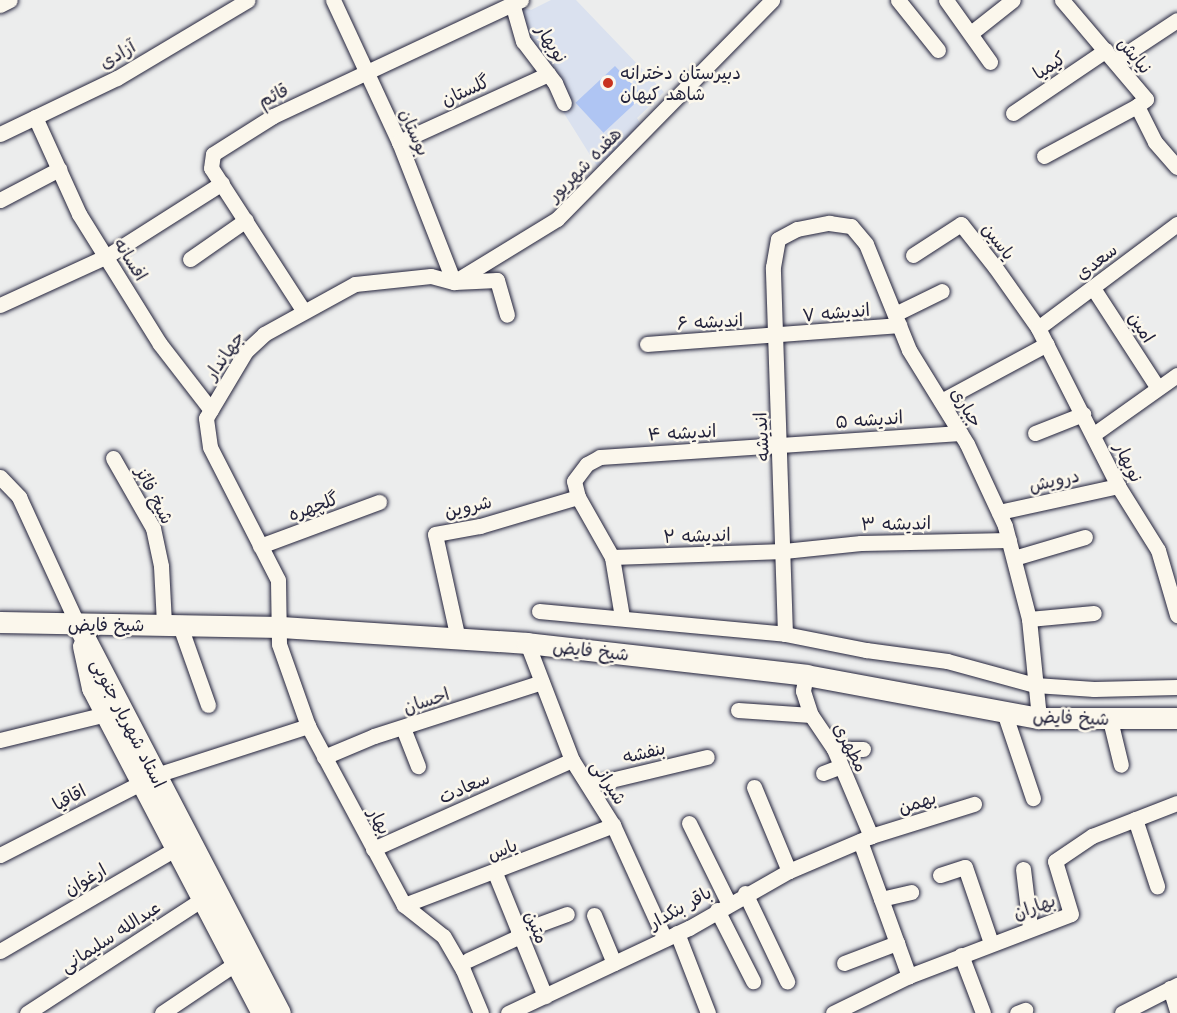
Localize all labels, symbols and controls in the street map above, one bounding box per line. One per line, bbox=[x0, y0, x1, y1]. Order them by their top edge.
street label: نوبهار bbox=[532, 20, 572, 66]
street label: نیایش bbox=[1113, 32, 1157, 78]
street label: آزادی bbox=[95, 35, 139, 73]
street label: کیمیا bbox=[1029, 46, 1069, 84]
place label: دبیرستان دخترانه شاهد کیهان bbox=[620, 62, 741, 104]
street label: گلستان bbox=[438, 70, 492, 110]
marker: دبیرستان دخترانه شاهد کیهان bbox=[601, 76, 615, 90]
street label: قائم bbox=[254, 78, 292, 112]
street label: بوستان bbox=[395, 105, 435, 159]
street label: هفده شهریور bbox=[542, 122, 626, 206]
street label: یاسین bbox=[978, 218, 1020, 264]
street label: افسانه bbox=[109, 233, 153, 285]
street label: سعدی bbox=[1071, 238, 1121, 284]
street label: اندیشه ۷ bbox=[801, 298, 871, 326]
street label: اندیشه ۶ bbox=[676, 308, 744, 334]
street label: امین bbox=[1124, 308, 1160, 346]
street label: جهاندار bbox=[200, 327, 248, 383]
street label: جباری bbox=[946, 383, 988, 431]
street label: اندیشه ۵ bbox=[834, 406, 904, 432]
street label: اندیشه bbox=[749, 412, 773, 462]
street label: اندیشه ۴ bbox=[647, 419, 717, 445]
street label: نوبهار bbox=[1110, 438, 1148, 486]
street label: شیخ فائز bbox=[131, 463, 179, 527]
street label: درویش bbox=[1027, 464, 1081, 496]
street label: گلچهره bbox=[285, 487, 341, 525]
street label: شروین bbox=[442, 490, 494, 522]
street label: اندیشه ۳ bbox=[861, 512, 931, 534]
street label: اندیشه ۲ bbox=[663, 523, 731, 547]
street label: شیخ فایض bbox=[68, 613, 144, 635]
street label: شیخ فایض bbox=[552, 635, 630, 665]
street label: استاد شهریار جنوبی bbox=[87, 655, 171, 791]
street label: احسان bbox=[400, 682, 452, 718]
street label: شیخ فایض bbox=[1032, 705, 1110, 729]
street label: مطهری bbox=[829, 719, 873, 775]
street label: بنفشه bbox=[621, 737, 667, 767]
street label: شیرانی bbox=[587, 756, 631, 808]
street label: سعادت bbox=[435, 766, 493, 808]
street label: اقاقیا bbox=[49, 779, 89, 815]
street label: بهمن bbox=[895, 786, 939, 818]
street label: بهار bbox=[364, 804, 396, 838]
street label: یاس bbox=[484, 833, 520, 865]
street label: ارغوان bbox=[60, 858, 110, 900]
street label: باقر بنکدار bbox=[645, 881, 715, 933]
street label: بهاران bbox=[1010, 889, 1058, 923]
street label: عبدالله سلیمانی bbox=[56, 896, 164, 976]
street label: متین bbox=[521, 907, 553, 947]

